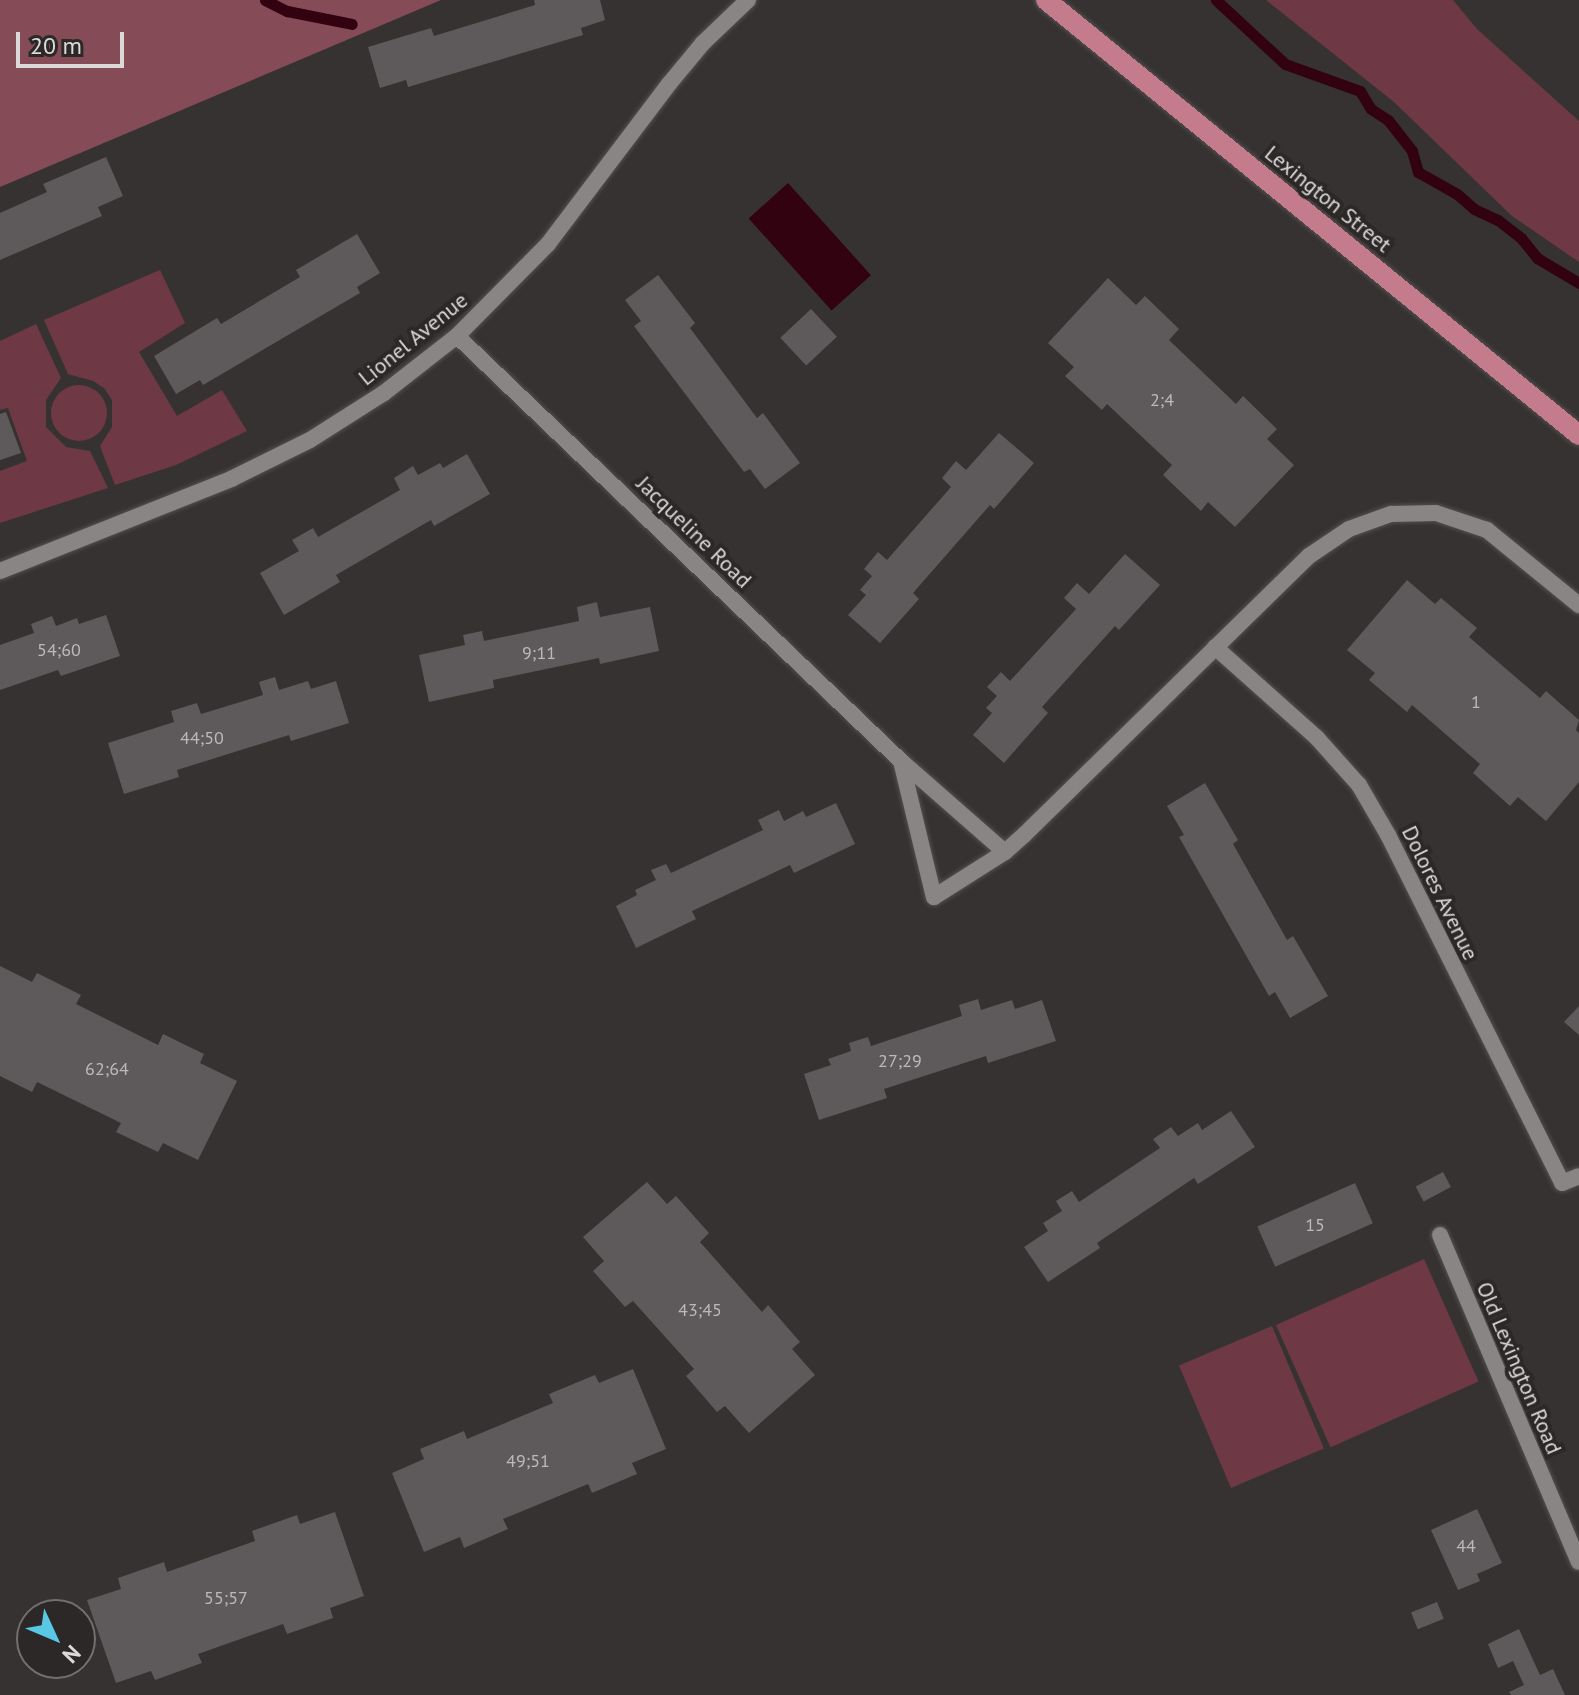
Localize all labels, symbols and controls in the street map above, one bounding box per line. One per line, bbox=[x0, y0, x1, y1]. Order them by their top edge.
scale bar bbox=[20, 16, 128, 66]
text: 20 m bbox=[30, 30, 82, 61]
street label: Lexington Street bbox=[1259, 140, 1397, 258]
street label: Lionel Avenue bbox=[353, 287, 473, 391]
house number: 2;4 bbox=[1150, 389, 1174, 411]
street label: Jacqueline Road bbox=[631, 471, 757, 593]
house number: 54;60 bbox=[37, 639, 81, 661]
house number: 9;11 bbox=[522, 642, 556, 664]
house number: 1 bbox=[1471, 691, 1481, 713]
house number: 44;50 bbox=[180, 727, 224, 749]
street label: Dolores Avenue bbox=[1396, 821, 1484, 965]
house number: 27;29 bbox=[878, 1050, 922, 1072]
house number: 62;64 bbox=[85, 1058, 129, 1080]
house number: 15 bbox=[1305, 1214, 1325, 1236]
street label: Old Lexington Road bbox=[1471, 1278, 1567, 1458]
house number: 43;45 bbox=[678, 1299, 722, 1321]
house number: 49;51 bbox=[506, 1450, 550, 1472]
house number: 44 bbox=[1456, 1535, 1476, 1557]
house number: 55;57 bbox=[204, 1587, 248, 1609]
north arrow bbox=[16, 1599, 96, 1679]
text: N bbox=[57, 1639, 87, 1669]

